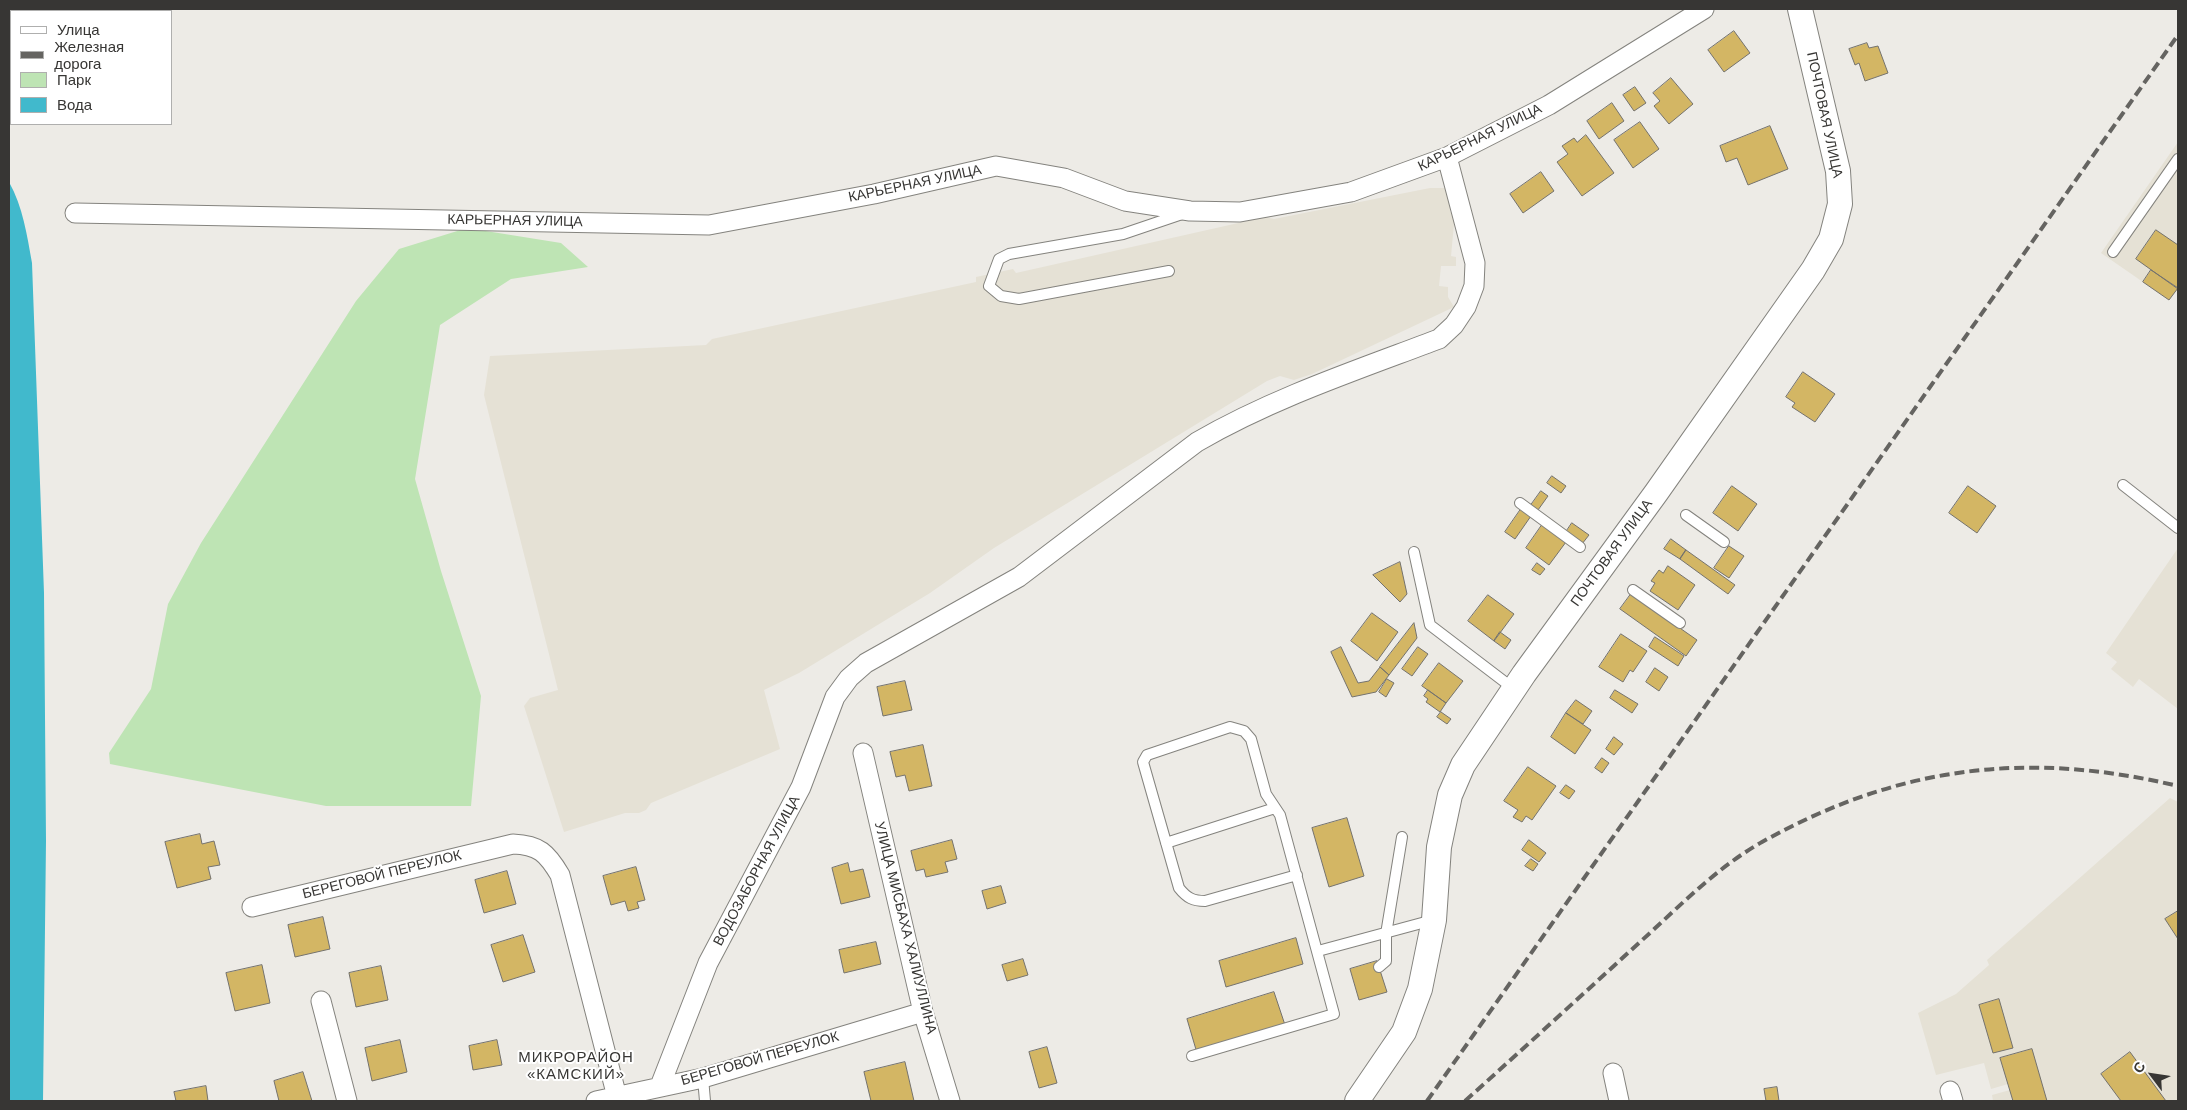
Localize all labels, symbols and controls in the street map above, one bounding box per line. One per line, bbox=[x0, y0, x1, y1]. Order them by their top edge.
legend bbox=[10, 10, 172, 125]
text: Улица bbox=[57, 21, 100, 38]
text: Железная дорога bbox=[54, 38, 124, 72]
street label: ПОЧТОВАЯ УЛИЦА bbox=[1802, 50, 1846, 180]
text: Парк bbox=[57, 71, 91, 88]
text: Вода bbox=[57, 96, 92, 113]
street label: КАРЬЕРНАЯ УЛИЦА bbox=[1415, 101, 1545, 175]
street label: КАРЬЕРНАЯ УЛИЦА bbox=[847, 162, 983, 206]
street label: КАРЬЕРНАЯ УЛИЦА bbox=[447, 211, 583, 231]
street label: ПОЧТОВАЯ УЛИЦА bbox=[1567, 496, 1657, 610]
street label: ВОДОЗАБОРНАЯ УЛИЦА bbox=[710, 793, 804, 949]
street label: УЛИЦА МИСБАХА ХАЛИУЛЛИНА bbox=[870, 820, 940, 1036]
street label: БЕРЕГОВОЙ ПЕРЕУЛОК bbox=[301, 847, 463, 903]
street label: БЕРЕГОВОЙ ПЕРЕУЛОК bbox=[679, 1028, 841, 1090]
district label: МИКРОРАЙОН «КАМСКИЙ» bbox=[517, 1049, 635, 1084]
north arrow bbox=[2127, 1050, 2177, 1100]
text: С bbox=[2130, 1059, 2149, 1076]

